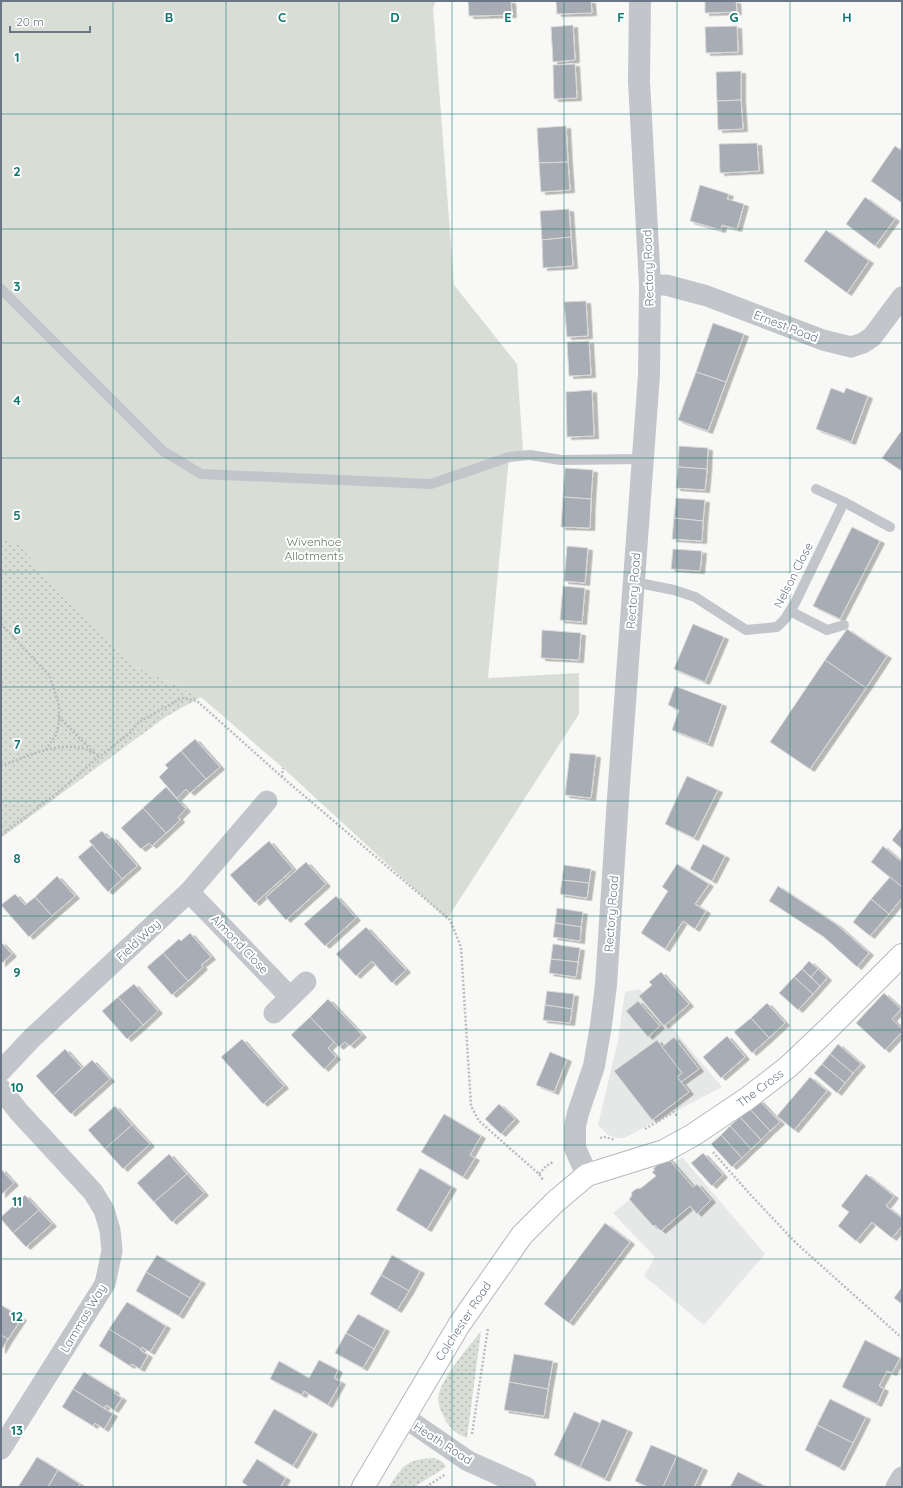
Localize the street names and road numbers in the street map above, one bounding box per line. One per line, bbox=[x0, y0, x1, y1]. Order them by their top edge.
street label: Rectory Road bbox=[639, 229, 657, 307]
street label: Ernest Road bbox=[752, 307, 820, 345]
street label: Nelson Close bbox=[770, 540, 816, 610]
street label: Rectory Road bbox=[623, 552, 643, 630]
street label: Rectory Road bbox=[601, 875, 621, 953]
street label: Almond Close bbox=[208, 911, 272, 977]
street label: Field Way bbox=[113, 916, 163, 964]
street label: The Cross bbox=[734, 1065, 787, 1110]
street label: Colchester Road bbox=[432, 1278, 494, 1364]
street label: Lammas Way bbox=[57, 1281, 109, 1355]
street label: Heath Road bbox=[411, 1419, 475, 1467]

